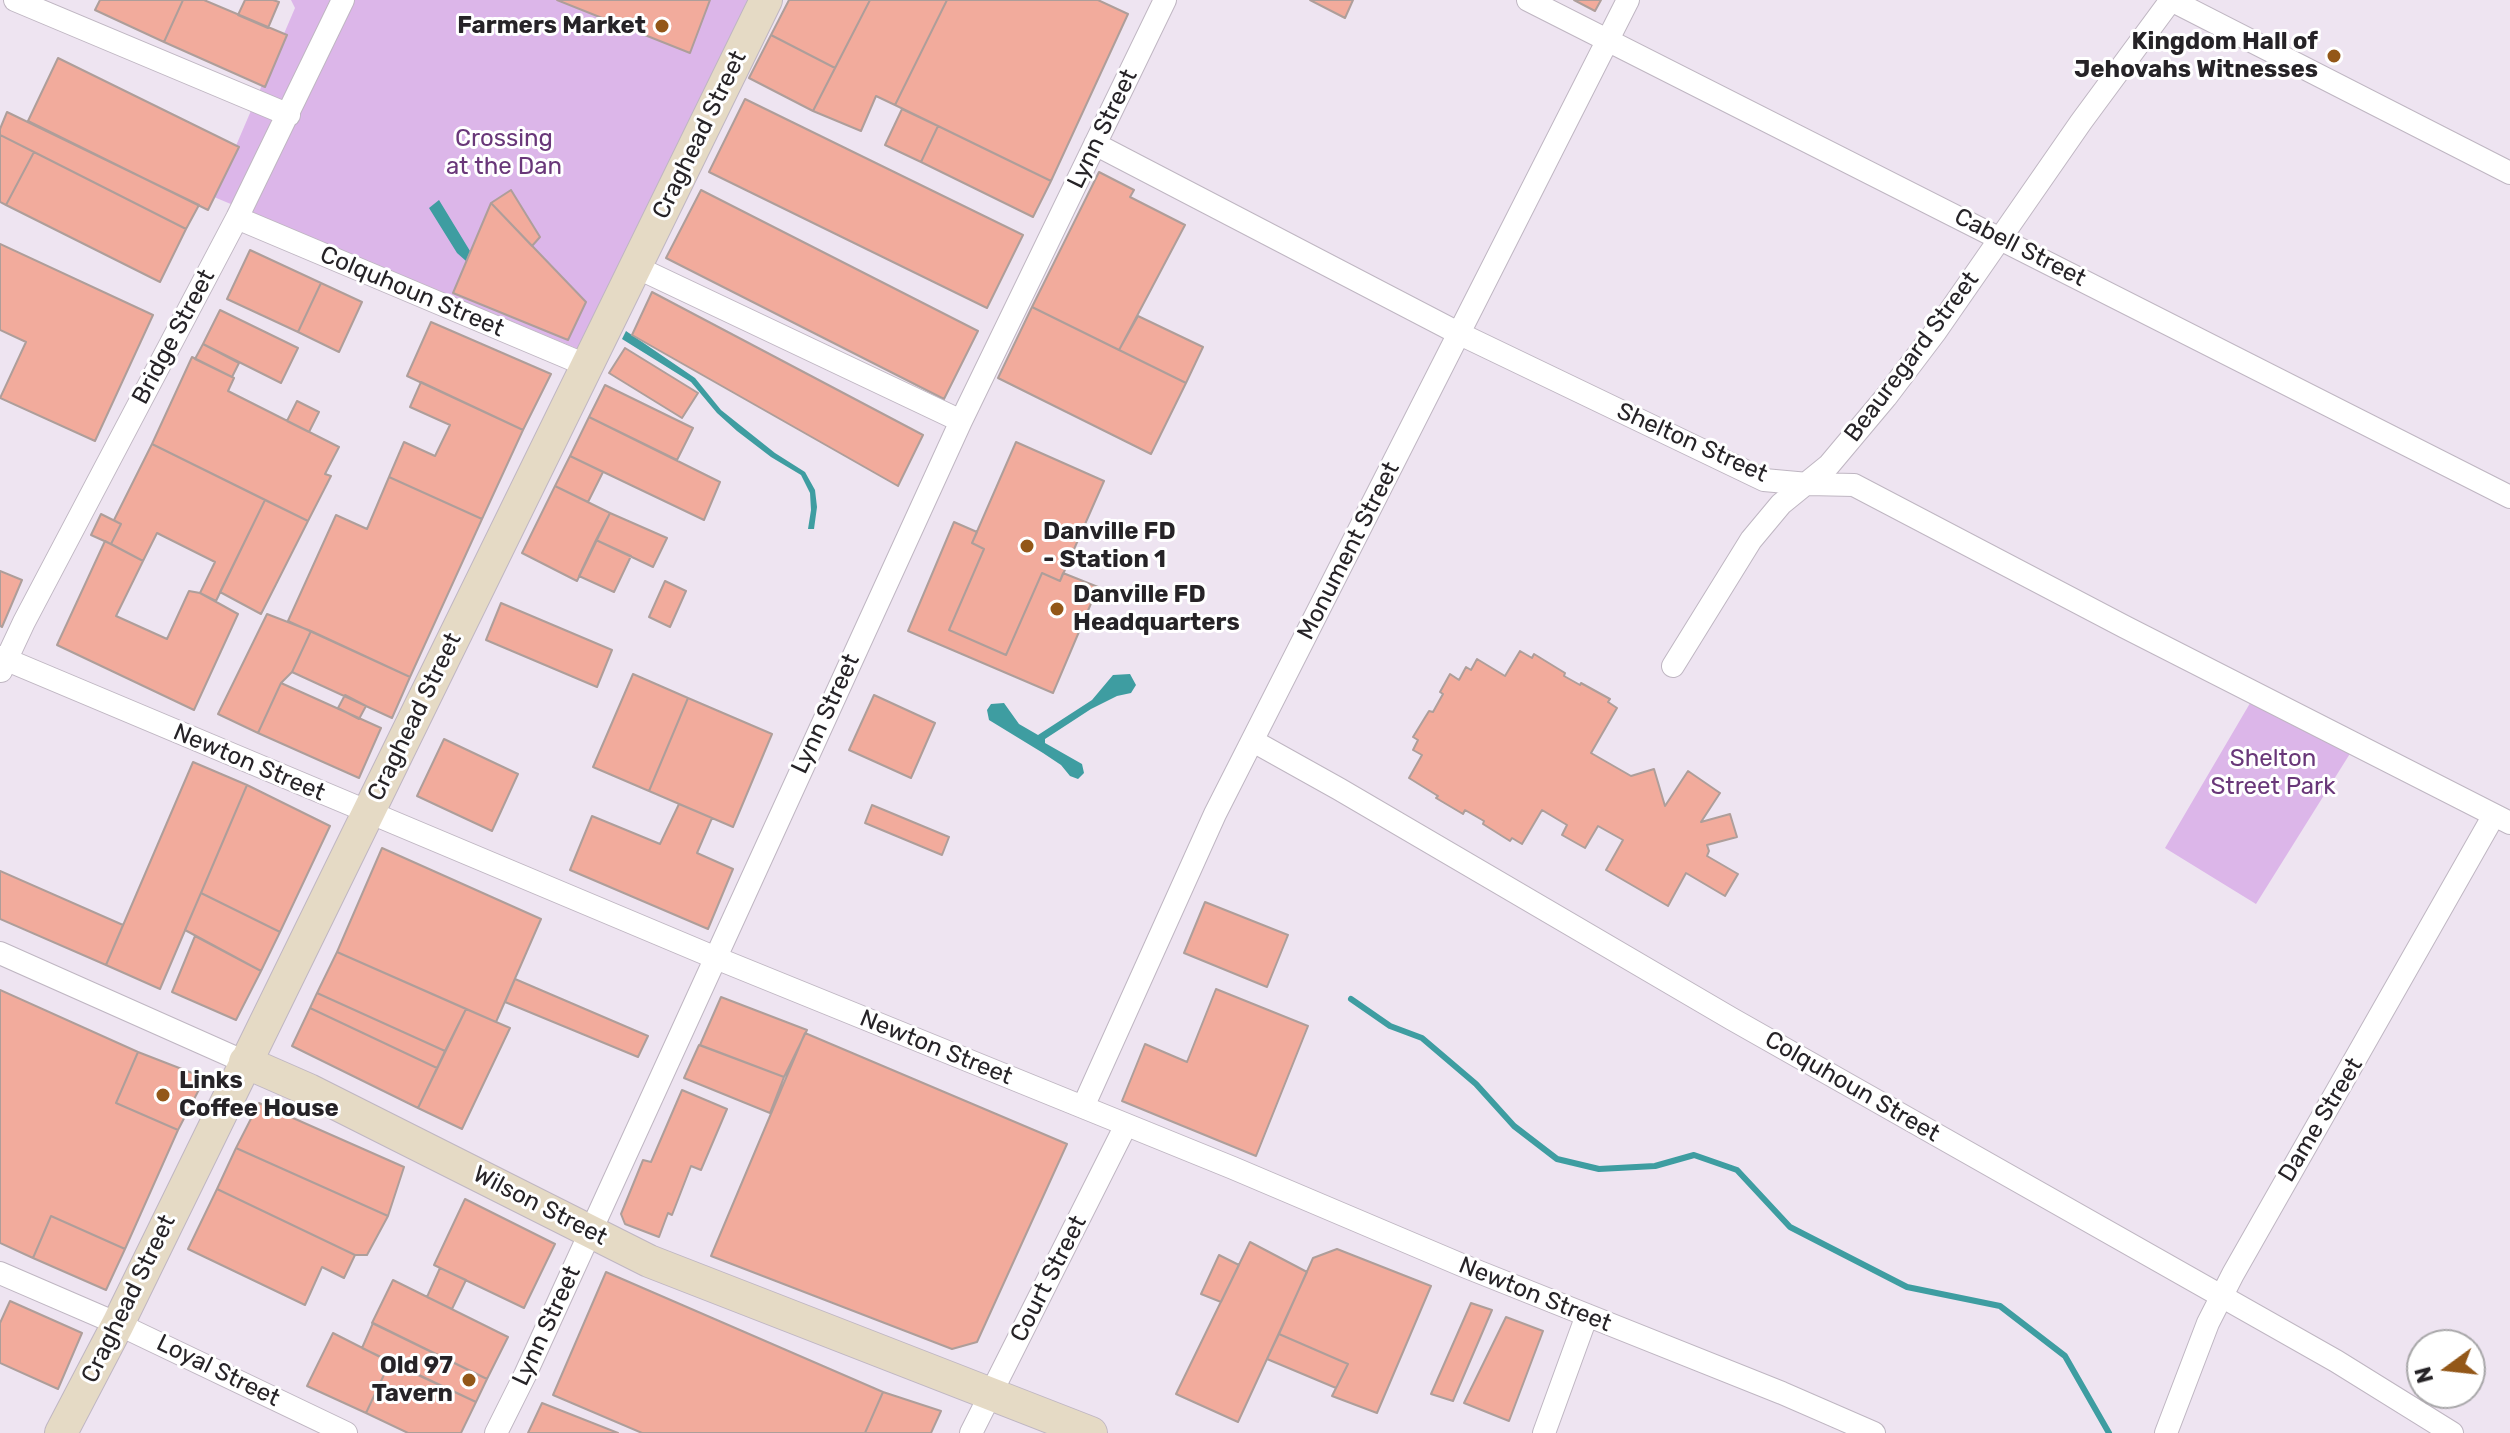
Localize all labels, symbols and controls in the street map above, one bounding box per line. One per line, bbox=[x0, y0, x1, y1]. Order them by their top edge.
place label: Farmers Market bbox=[457, 12, 646, 40]
marker: Farmers Market bbox=[653, 17, 671, 35]
place label: Kingdom Hall of Jehovahs Witnesses bbox=[2074, 28, 2318, 84]
street label: Craghead Street bbox=[647, 46, 753, 224]
marker: Kingdom Hall of Jehovahs Witnesses bbox=[2325, 47, 2343, 65]
street label: Lynn Street bbox=[1062, 65, 1144, 193]
park label: Crossing at the Dan bbox=[446, 125, 562, 181]
street label: Cabell Street bbox=[1949, 203, 2091, 293]
street label: Colquhoun Street bbox=[316, 240, 508, 344]
street label: Bridge Street bbox=[126, 265, 222, 409]
street label: Beauregard Street bbox=[1839, 266, 1985, 448]
street label: Shelton Street bbox=[1612, 397, 1772, 489]
street label: Monument Street bbox=[1292, 457, 1406, 645]
place label: Danville FD - Station 1 bbox=[1043, 518, 1176, 574]
marker: Danville FD - Station 1 bbox=[1018, 537, 1036, 555]
place label: Danville FD Headquarters bbox=[1073, 581, 1240, 637]
marker: Danville FD Headquarters bbox=[1048, 600, 1066, 618]
street label: Craghead Street bbox=[362, 628, 468, 806]
street label: Lynn Street bbox=[786, 650, 866, 778]
street label: Newton Street bbox=[169, 718, 329, 808]
park label: Shelton Street Park bbox=[2210, 745, 2336, 801]
street label: Newton Street bbox=[856, 1004, 1016, 1092]
street label: Colquhoun Street bbox=[1760, 1025, 1944, 1149]
street label: Dame Street bbox=[2273, 1053, 2369, 1187]
place label: Links Coffee House bbox=[179, 1067, 339, 1123]
marker: Links Coffee House bbox=[154, 1086, 172, 1104]
street label: Wilson Street bbox=[468, 1160, 612, 1252]
street label: Craghead Street bbox=[76, 1210, 182, 1388]
street label: Court Street bbox=[1005, 1211, 1093, 1347]
street label: Newton Street bbox=[1455, 1251, 1615, 1339]
street label: Lynn Street bbox=[507, 1262, 587, 1390]
street label: Loyal Street bbox=[152, 1329, 284, 1413]
north arrow bbox=[2406, 1329, 2486, 1409]
place label: Old 97 Tavern bbox=[372, 1352, 453, 1408]
text: N bbox=[2409, 1364, 2439, 1386]
marker: Old 97 Tavern bbox=[460, 1371, 478, 1389]

